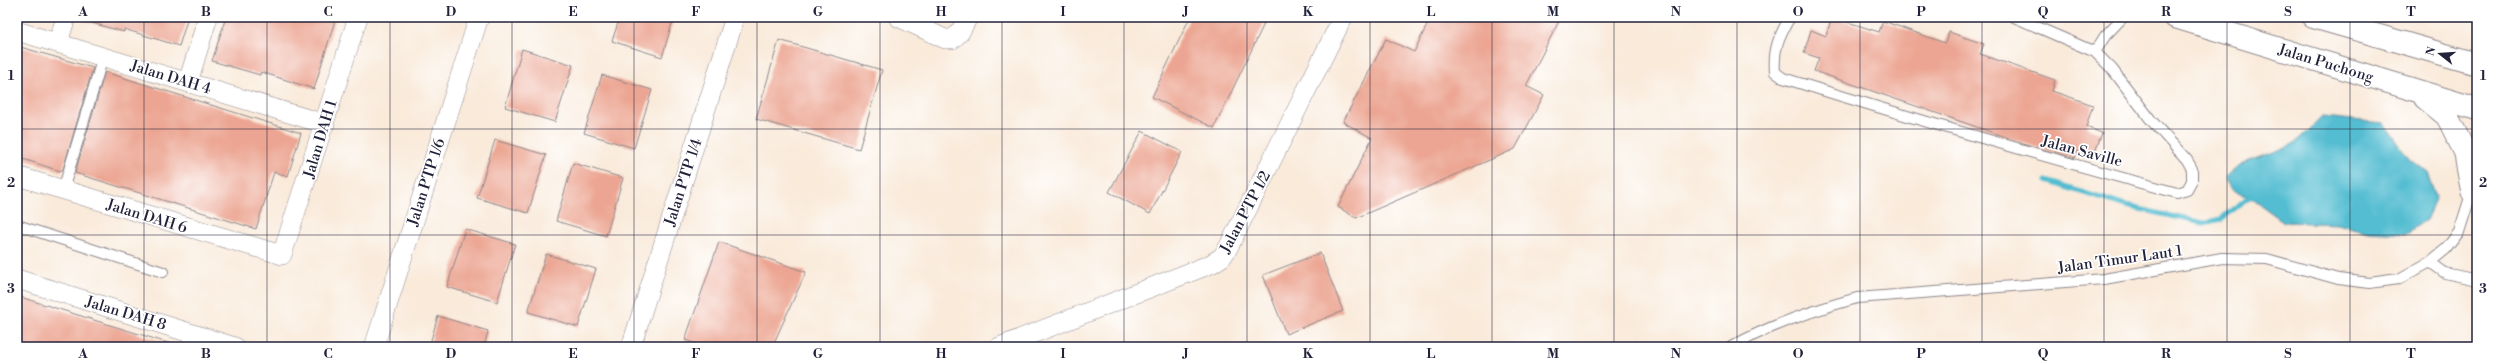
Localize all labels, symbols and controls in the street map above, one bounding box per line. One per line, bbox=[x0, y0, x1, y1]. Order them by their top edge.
text: A bbox=[77, 4, 88, 20]
text: B bbox=[201, 4, 211, 20]
text: C bbox=[323, 4, 333, 20]
text: D bbox=[446, 4, 456, 20]
text: E bbox=[568, 4, 578, 20]
text: F bbox=[691, 4, 701, 20]
text: G bbox=[813, 4, 824, 20]
text: H bbox=[936, 4, 947, 20]
text: I bbox=[1060, 4, 1066, 20]
text: J bbox=[1181, 4, 1189, 20]
text: K bbox=[1303, 4, 1314, 20]
text: L bbox=[1427, 4, 1436, 20]
text: M bbox=[1547, 4, 1559, 20]
text: N bbox=[1671, 4, 1682, 20]
text: O bbox=[1793, 4, 1804, 20]
text: P bbox=[1916, 4, 1926, 20]
text: Q bbox=[2038, 4, 2049, 20]
text: R bbox=[2161, 4, 2171, 20]
text: S bbox=[2284, 4, 2292, 20]
text: T bbox=[2406, 4, 2416, 20]
north arrow bbox=[2420, 34, 2460, 74]
street label: Jalan Puchong bbox=[2275, 40, 2376, 87]
text: N bbox=[2423, 45, 2439, 58]
street label: Jalan DAH 4 bbox=[127, 56, 213, 99]
text: 1 bbox=[8, 68, 15, 84]
text: 1 bbox=[2480, 68, 2487, 84]
street label: Jalan DAH 1 bbox=[299, 97, 342, 181]
street label: Jalan Saville bbox=[2038, 131, 2124, 171]
street label: Jalan PTP 1/6 bbox=[403, 136, 450, 229]
street label: Jalan PTP 1/4 bbox=[660, 136, 707, 229]
street label: Jalan PTP 1/2 bbox=[1215, 168, 1275, 257]
text: 2 bbox=[7, 175, 15, 191]
text: 2 bbox=[2479, 175, 2487, 191]
street label: Jalan DAH 6 bbox=[103, 195, 189, 238]
street label: Jalan Timur Laut 1 bbox=[2056, 241, 2184, 278]
text: 3 bbox=[7, 281, 15, 297]
text: 3 bbox=[2479, 281, 2487, 297]
street label: Jalan DAH 8 bbox=[82, 292, 169, 335]
text: A bbox=[77, 346, 88, 362]
text: B bbox=[201, 346, 211, 362]
text: C bbox=[323, 346, 333, 362]
text: D bbox=[446, 346, 456, 362]
text: E bbox=[568, 346, 578, 362]
text: F bbox=[691, 346, 701, 362]
text: G bbox=[813, 346, 824, 362]
text: H bbox=[936, 346, 947, 362]
text: I bbox=[1060, 346, 1066, 362]
text: J bbox=[1181, 346, 1189, 362]
text: K bbox=[1303, 346, 1314, 362]
text: L bbox=[1427, 346, 1436, 362]
text: M bbox=[1547, 346, 1559, 362]
text: N bbox=[1671, 346, 1682, 362]
text: O bbox=[1793, 346, 1804, 362]
text: P bbox=[1916, 346, 1926, 362]
text: Q bbox=[2038, 346, 2049, 362]
text: R bbox=[2161, 346, 2171, 362]
text: S bbox=[2284, 346, 2292, 362]
text: T bbox=[2406, 346, 2416, 362]

